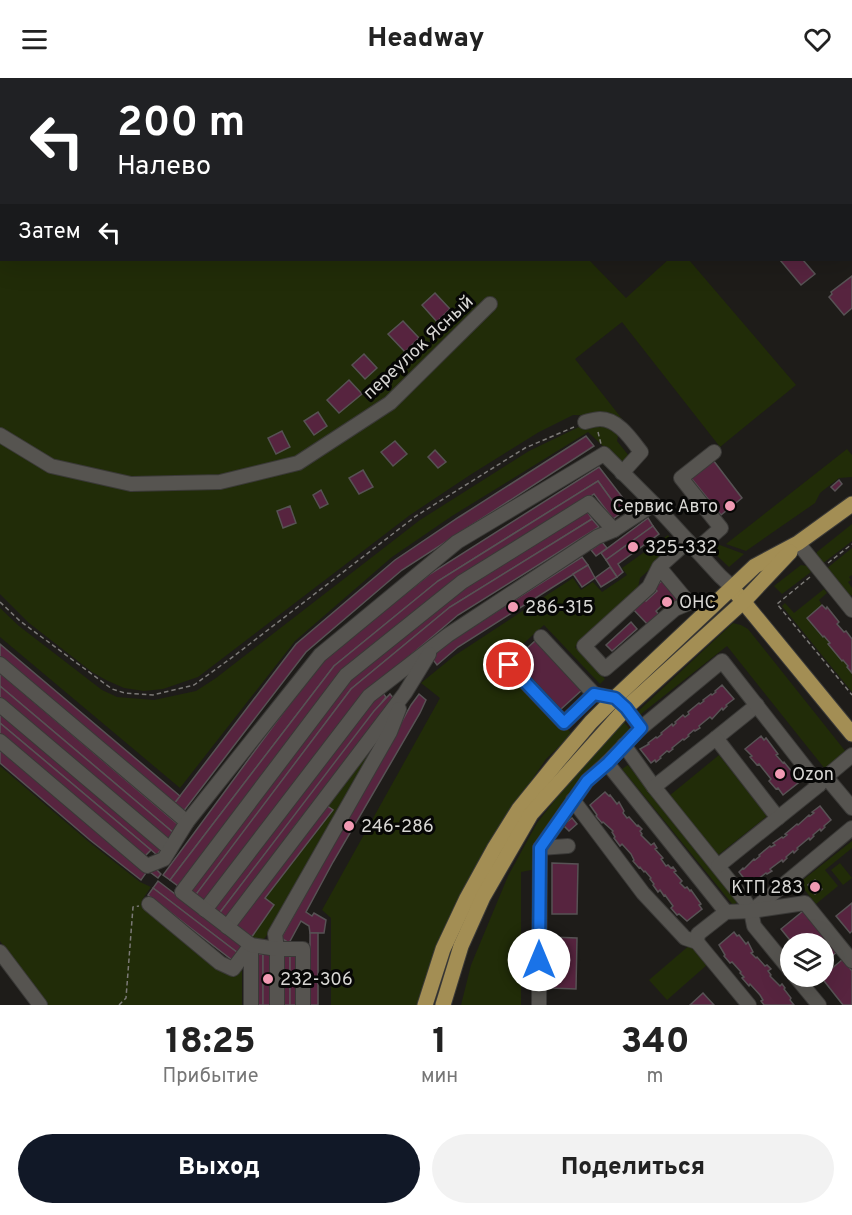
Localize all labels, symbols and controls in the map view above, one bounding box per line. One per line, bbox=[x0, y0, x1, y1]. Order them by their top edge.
text: Headway bbox=[368, 22, 484, 56]
icon: menu bbox=[18, 23, 51, 56]
icon: heart bbox=[801, 23, 834, 56]
text: 200 m bbox=[117, 98, 245, 151]
icon: left bbox=[18, 102, 96, 180]
text: Налево bbox=[117, 150, 211, 184]
icon: left bbox=[93, 216, 126, 249]
text: Затем bbox=[18, 219, 81, 246]
street label: переулок Ясный bbox=[359, 291, 479, 405]
place label: Сервис Авто bbox=[612, 496, 718, 519]
marker: Сервис Авто bbox=[723, 499, 737, 513]
place label: 325-332 bbox=[645, 537, 717, 560]
marker: 325-332 bbox=[626, 540, 640, 554]
place label: ОНС bbox=[679, 592, 716, 615]
marker: ОНС bbox=[660, 595, 674, 609]
place label: 286-315 bbox=[525, 597, 594, 620]
marker: 286-315 bbox=[506, 600, 520, 614]
pin bbox=[483, 639, 534, 690]
icon: arrive bbox=[492, 648, 525, 681]
place label: Ozon bbox=[792, 764, 834, 787]
marker: Ozon bbox=[773, 767, 787, 781]
place label: 246-286 bbox=[361, 816, 434, 839]
marker: 246-286 bbox=[342, 819, 356, 833]
place label: КТП 283 bbox=[731, 877, 803, 900]
marker: КТП 283 bbox=[808, 880, 822, 894]
position arrow bbox=[507, 928, 571, 992]
map controls bbox=[780, 933, 834, 987]
button: layers bbox=[780, 933, 834, 987]
place label: 232-306 bbox=[280, 969, 353, 992]
marker: 232-306 bbox=[261, 972, 275, 986]
text: 18:25 bbox=[165, 1020, 256, 1066]
text: 1 bbox=[432, 1020, 447, 1066]
text: 340 bbox=[621, 1020, 690, 1066]
text: Прибытие bbox=[162, 1064, 258, 1090]
text: мин bbox=[421, 1064, 458, 1090]
text: m bbox=[647, 1064, 664, 1090]
button: Выход bbox=[18, 1134, 420, 1203]
button: Поделиться bbox=[432, 1134, 834, 1203]

